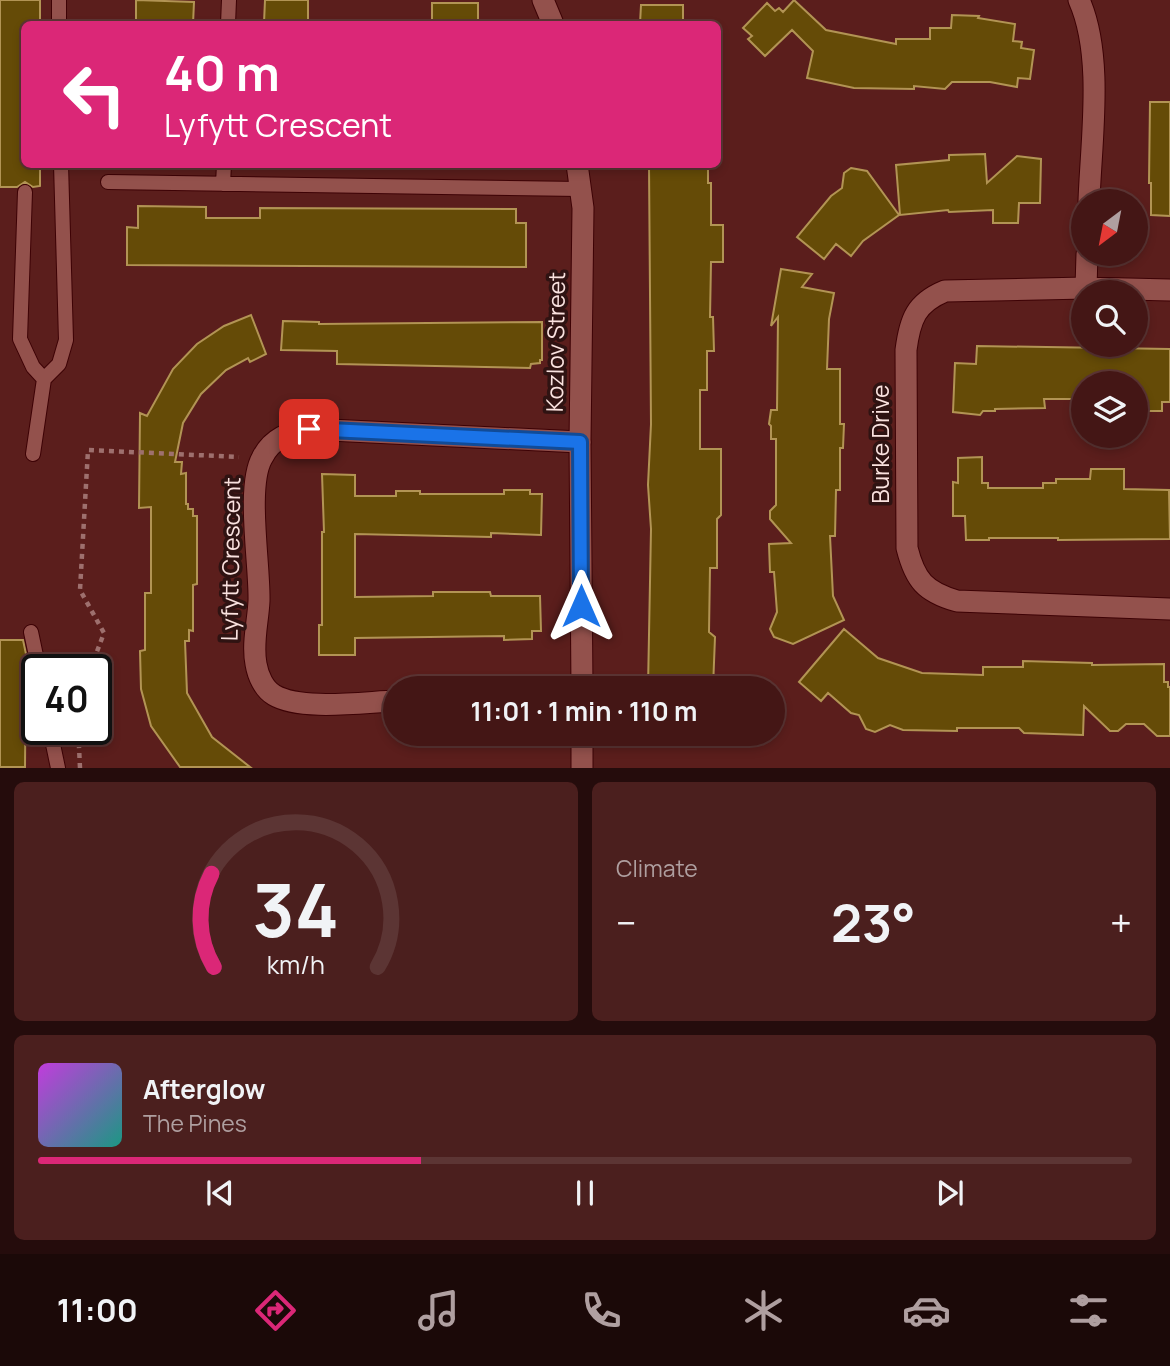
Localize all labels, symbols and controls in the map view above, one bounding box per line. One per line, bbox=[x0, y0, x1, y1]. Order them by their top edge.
text: 40 m bbox=[164, 39, 280, 106]
icon: left bbox=[49, 49, 140, 140]
text: Lyfytt Crescent bbox=[164, 103, 392, 147]
north arrow bbox=[1071, 189, 1148, 266]
map controls bbox=[1071, 189, 1148, 448]
street label: Kozlov Street bbox=[538, 272, 572, 412]
button: search bbox=[1071, 280, 1148, 357]
button: layers bbox=[1071, 371, 1148, 448]
street label: Burke Drive bbox=[864, 384, 896, 504]
pin bbox=[279, 399, 339, 459]
icon: arrive bbox=[290, 410, 328, 448]
street label: Lyfytt Crescent bbox=[213, 477, 247, 641]
position arrow bbox=[544, 569, 618, 643]
speed limit sign: 40 bbox=[21, 654, 112, 745]
text: 11:01 · 1 min · 110 m bbox=[471, 693, 697, 729]
text: Climate bbox=[616, 852, 698, 884]
text: 34 bbox=[253, 860, 339, 960]
text: 23° bbox=[831, 887, 916, 958]
text: − bbox=[616, 896, 637, 948]
text: + bbox=[1110, 896, 1132, 948]
text: km/h bbox=[267, 947, 325, 982]
text: Afterglow bbox=[143, 1071, 265, 1107]
text: The Pines bbox=[143, 1107, 247, 1139]
icon: previous bbox=[201, 1174, 239, 1212]
icon: pause bbox=[566, 1174, 604, 1212]
icon: next bbox=[931, 1174, 969, 1212]
icon: directions bbox=[251, 1286, 300, 1335]
icon: music bbox=[414, 1286, 463, 1335]
icon: phone bbox=[577, 1286, 626, 1335]
icon: climate bbox=[739, 1286, 788, 1335]
icon: car bbox=[902, 1286, 951, 1335]
icon: filters bbox=[1064, 1286, 1113, 1335]
text: 11:00 bbox=[57, 1288, 138, 1332]

